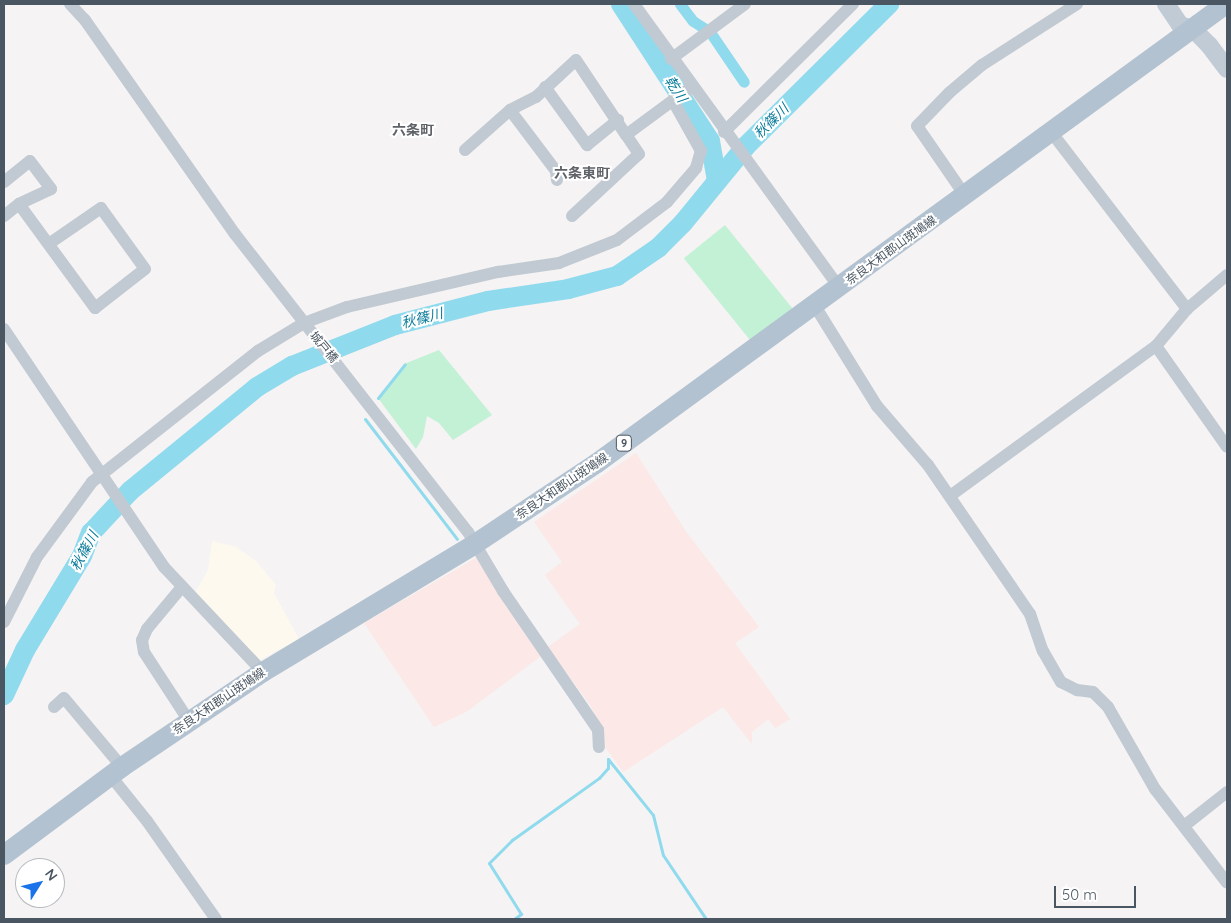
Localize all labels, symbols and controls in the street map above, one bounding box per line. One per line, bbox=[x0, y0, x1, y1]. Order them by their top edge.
water label: 乾川 bbox=[661, 73, 691, 105]
water label: 秋篠川 bbox=[750, 100, 792, 142]
district label: 六条町 bbox=[392, 122, 434, 138]
district label: 六条東町 bbox=[554, 165, 610, 181]
street label: 奈良大和郡山斑鳩線 bbox=[843, 212, 939, 288]
water label: 秋篠川 bbox=[400, 305, 444, 331]
street label: 城戸橋 bbox=[307, 329, 341, 365]
road number: 9 bbox=[615, 434, 633, 452]
street label: 奈良大和郡山斑鳩線 bbox=[513, 450, 611, 522]
water label: 秋篠川 bbox=[66, 529, 102, 573]
street label: 奈良大和郡山斑鳩線 bbox=[170, 665, 268, 737]
north arrow bbox=[15, 858, 65, 908]
text: N bbox=[41, 865, 62, 884]
scale bar bbox=[1056, 876, 1138, 908]
text: 50 m bbox=[1062, 885, 1097, 904]

